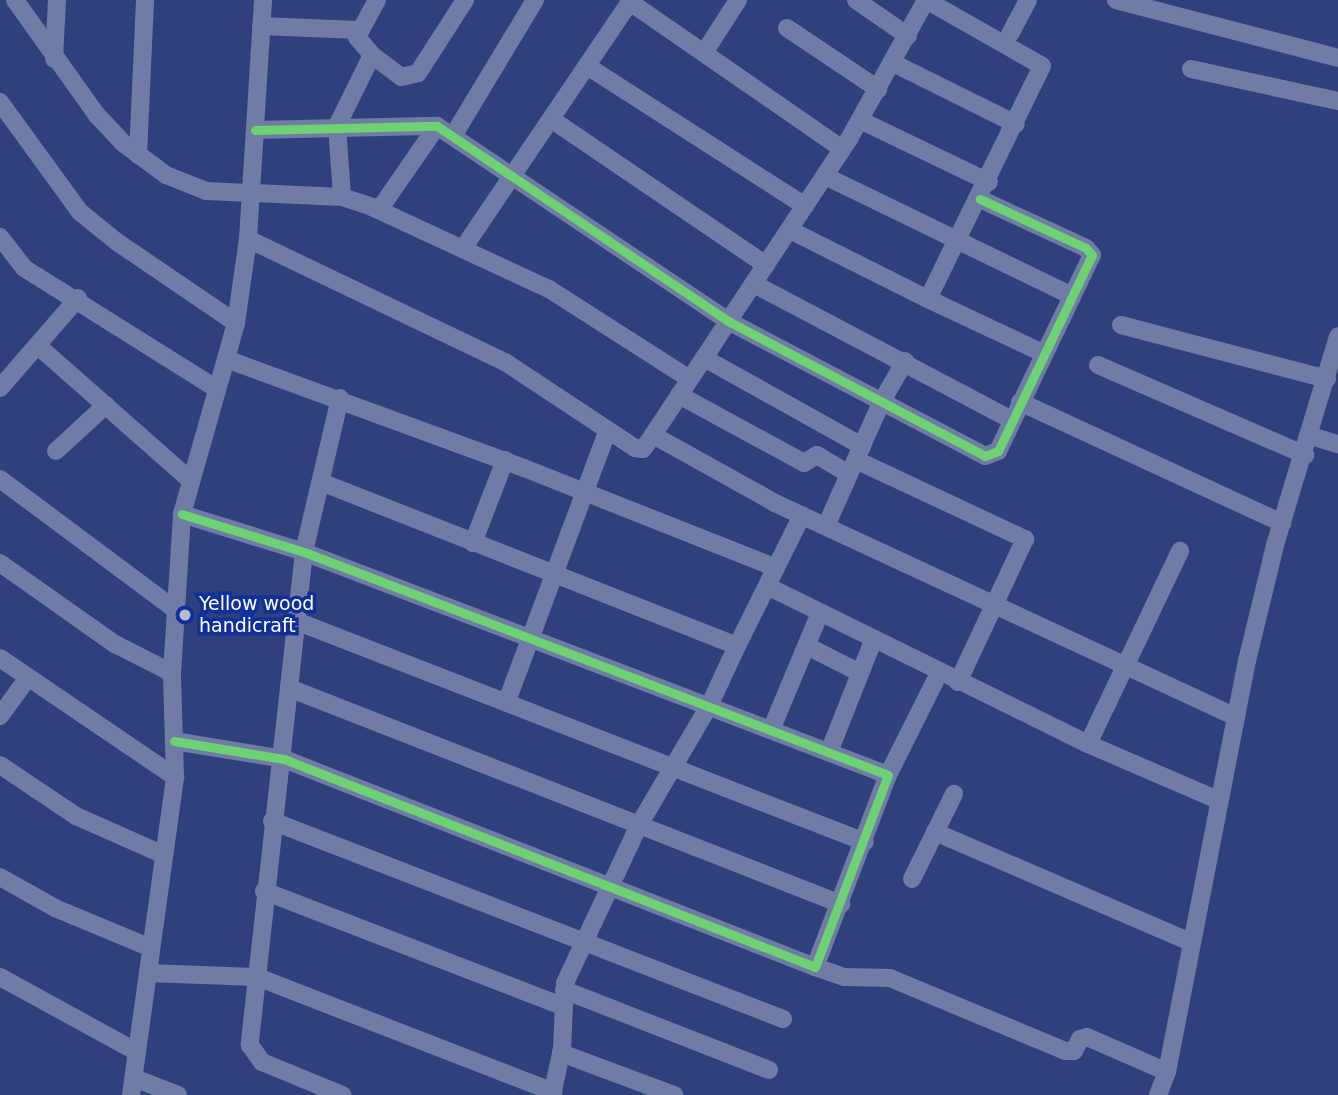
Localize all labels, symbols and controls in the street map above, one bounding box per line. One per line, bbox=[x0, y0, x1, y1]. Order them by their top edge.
place label: Yellow wood handicraft bbox=[199, 593, 314, 637]
marker: Yellow wood handicraft bbox=[177, 607, 193, 623]

